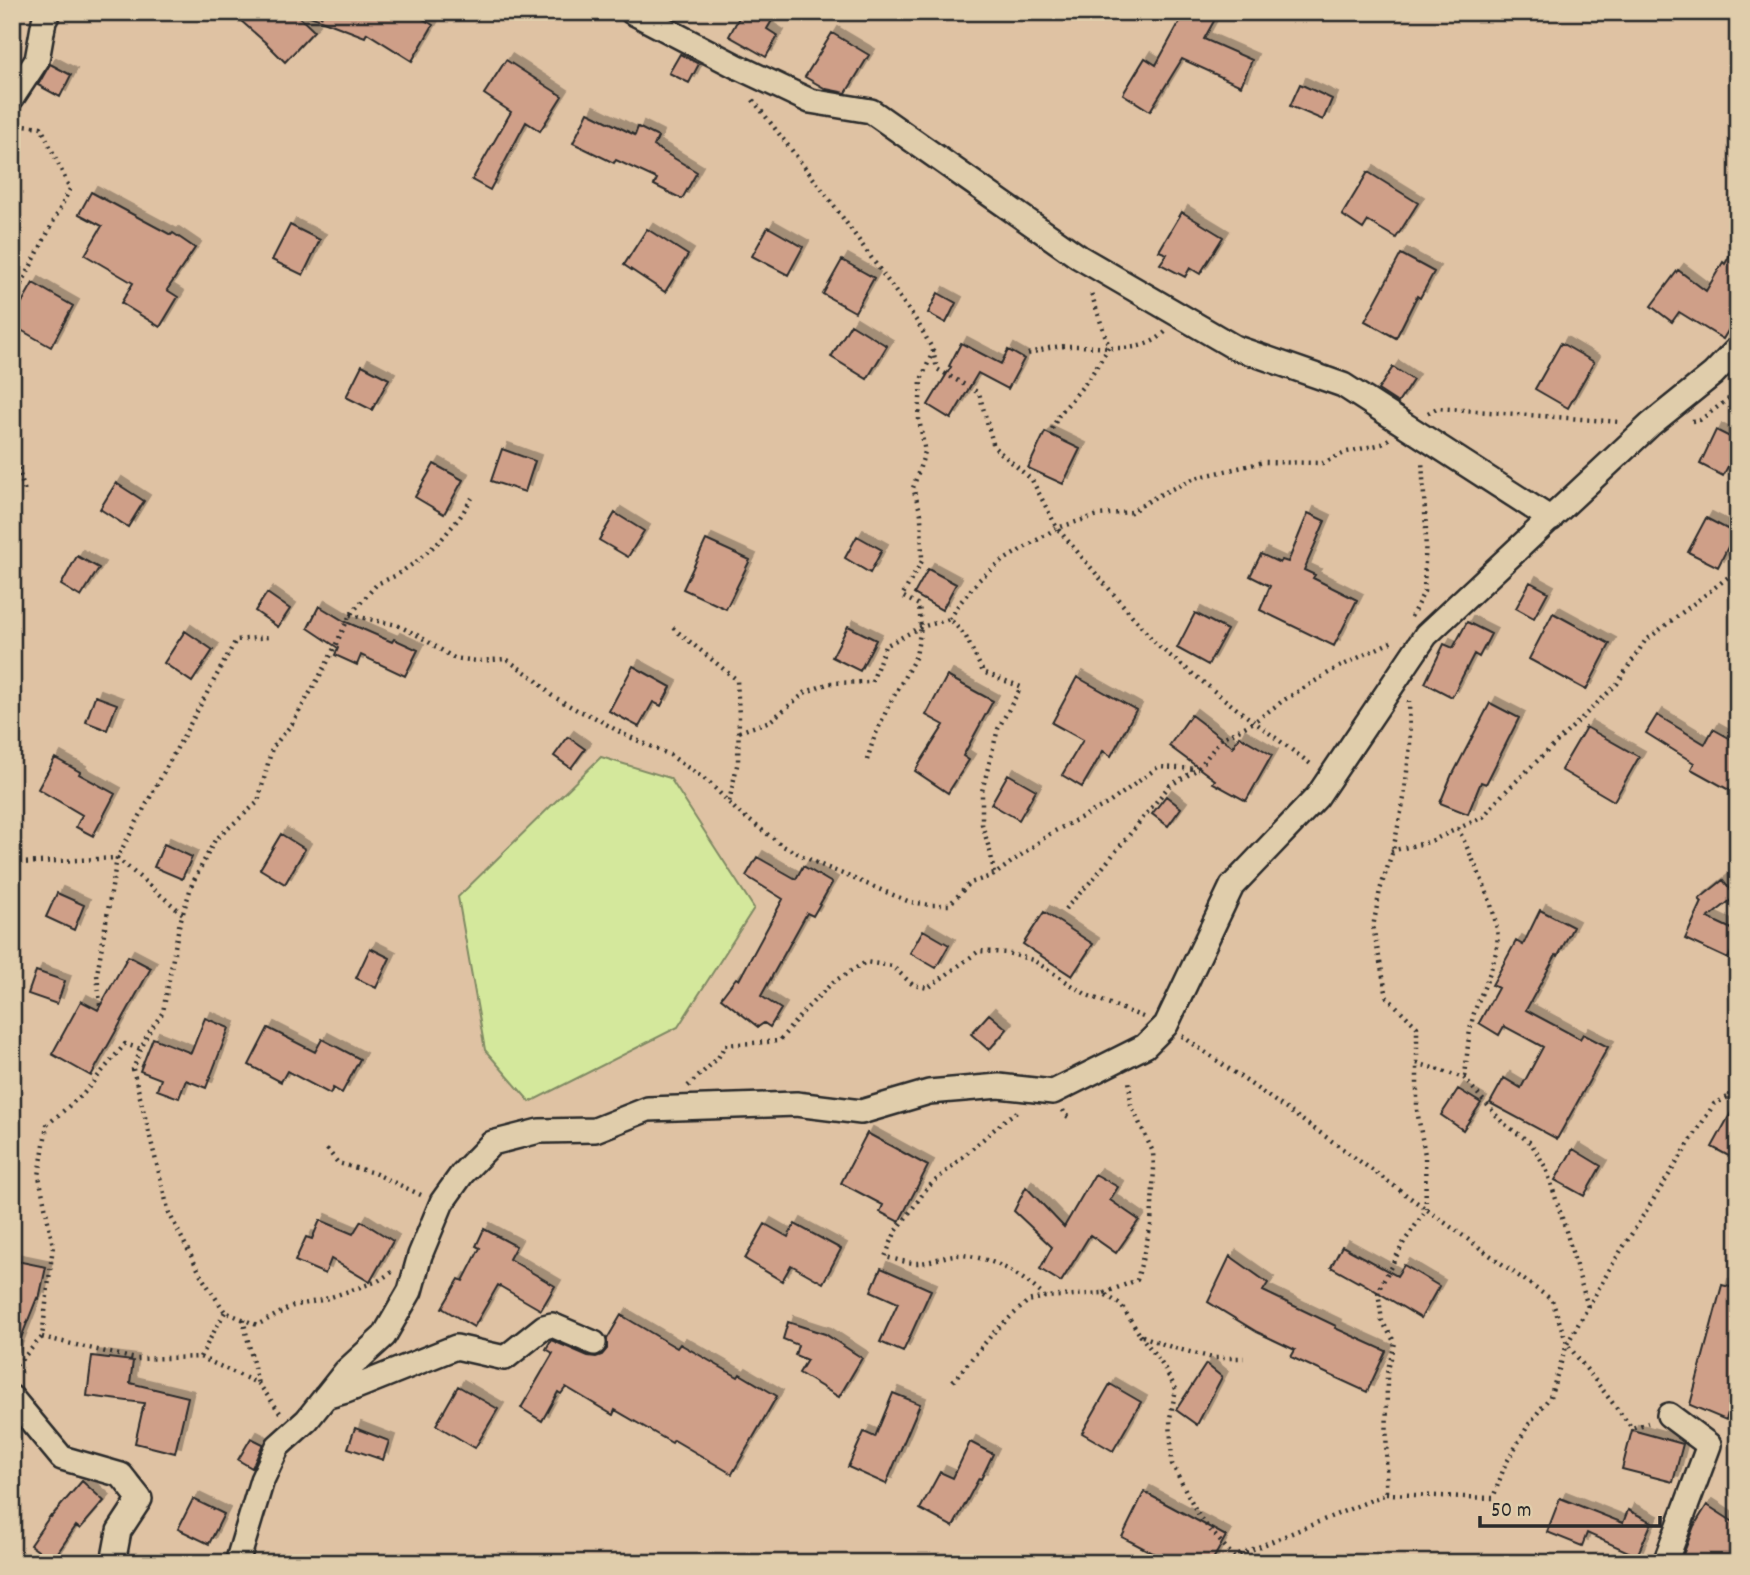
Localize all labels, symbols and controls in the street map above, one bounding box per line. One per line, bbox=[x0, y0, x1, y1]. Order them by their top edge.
scale bar bbox=[1480, 1484, 1661, 1528]
text: 50 m bbox=[1491, 1497, 1531, 1527]

